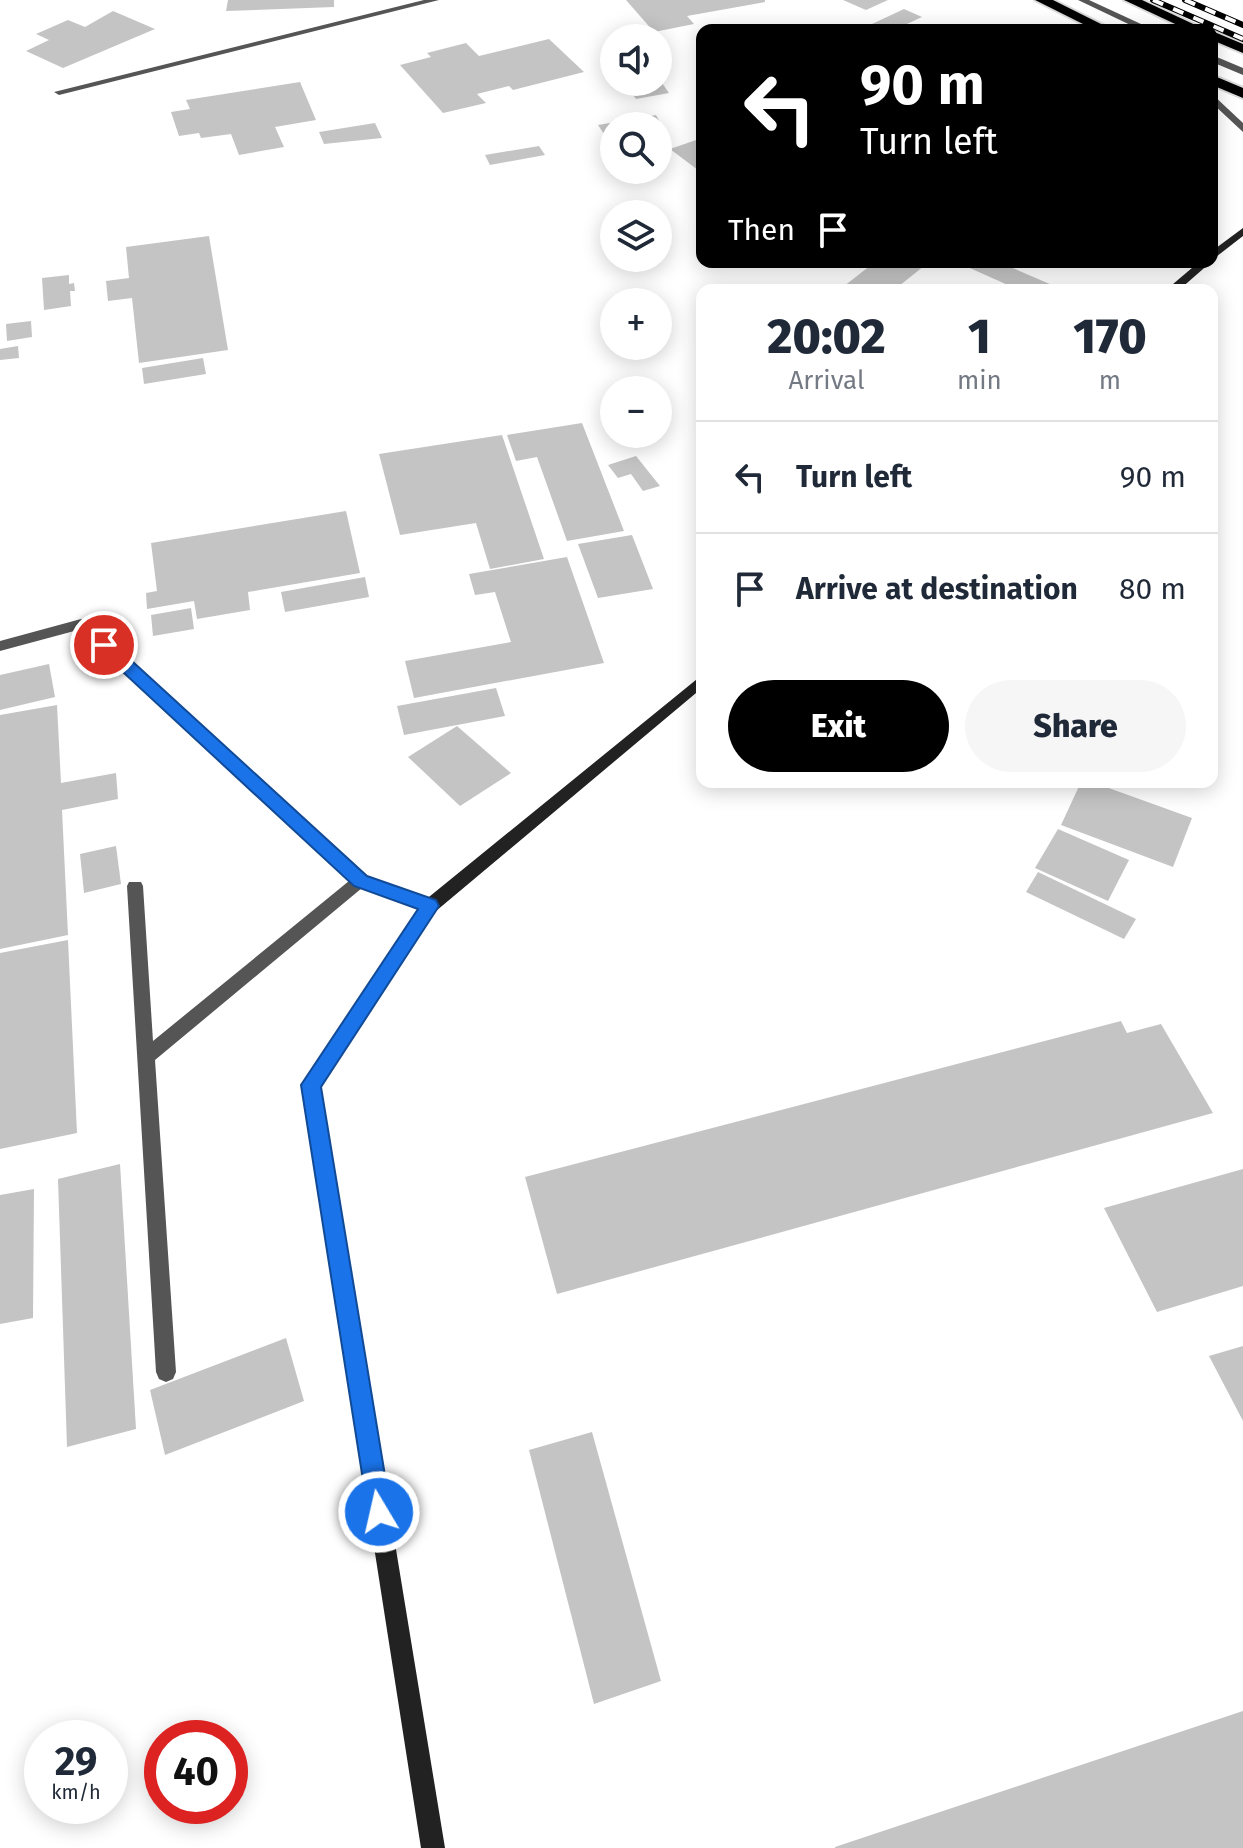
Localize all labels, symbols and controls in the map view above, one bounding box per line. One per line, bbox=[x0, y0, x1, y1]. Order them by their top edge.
map controls bbox=[600, 24, 672, 448]
button: sound bbox=[600, 24, 672, 96]
text: 90 m bbox=[860, 52, 985, 119]
icon: left bbox=[728, 56, 832, 160]
button: search bbox=[600, 112, 672, 184]
text: Turn left bbox=[860, 120, 998, 164]
button: layers bbox=[600, 200, 672, 272]
icon: arrive bbox=[811, 208, 855, 252]
text: Then bbox=[728, 212, 795, 248]
button: + bbox=[600, 288, 672, 360]
text: 20:02 bbox=[767, 308, 886, 366]
text: 1 bbox=[968, 308, 991, 366]
text: 170 bbox=[1073, 308, 1147, 366]
text: Arrival bbox=[788, 365, 865, 396]
text: min bbox=[957, 365, 1002, 396]
text: m bbox=[1099, 365, 1121, 396]
button: − bbox=[600, 376, 672, 448]
icon: left bbox=[728, 455, 772, 499]
text: Turn left bbox=[796, 459, 912, 495]
text: 90 m bbox=[1120, 459, 1186, 495]
icon: arrive bbox=[728, 567, 772, 611]
text: Arrive at destination bbox=[796, 571, 1078, 607]
text: 80 m bbox=[1119, 571, 1186, 607]
pin bbox=[70, 611, 138, 679]
icon: arrive bbox=[82, 623, 126, 667]
button: Exit bbox=[728, 680, 949, 772]
button: Share bbox=[965, 680, 1186, 772]
position arrow bbox=[337, 1470, 421, 1554]
speed limit sign: 40 bbox=[144, 1720, 248, 1824]
text: 29 bbox=[55, 1738, 97, 1786]
text: km/h bbox=[51, 1780, 101, 1804]

